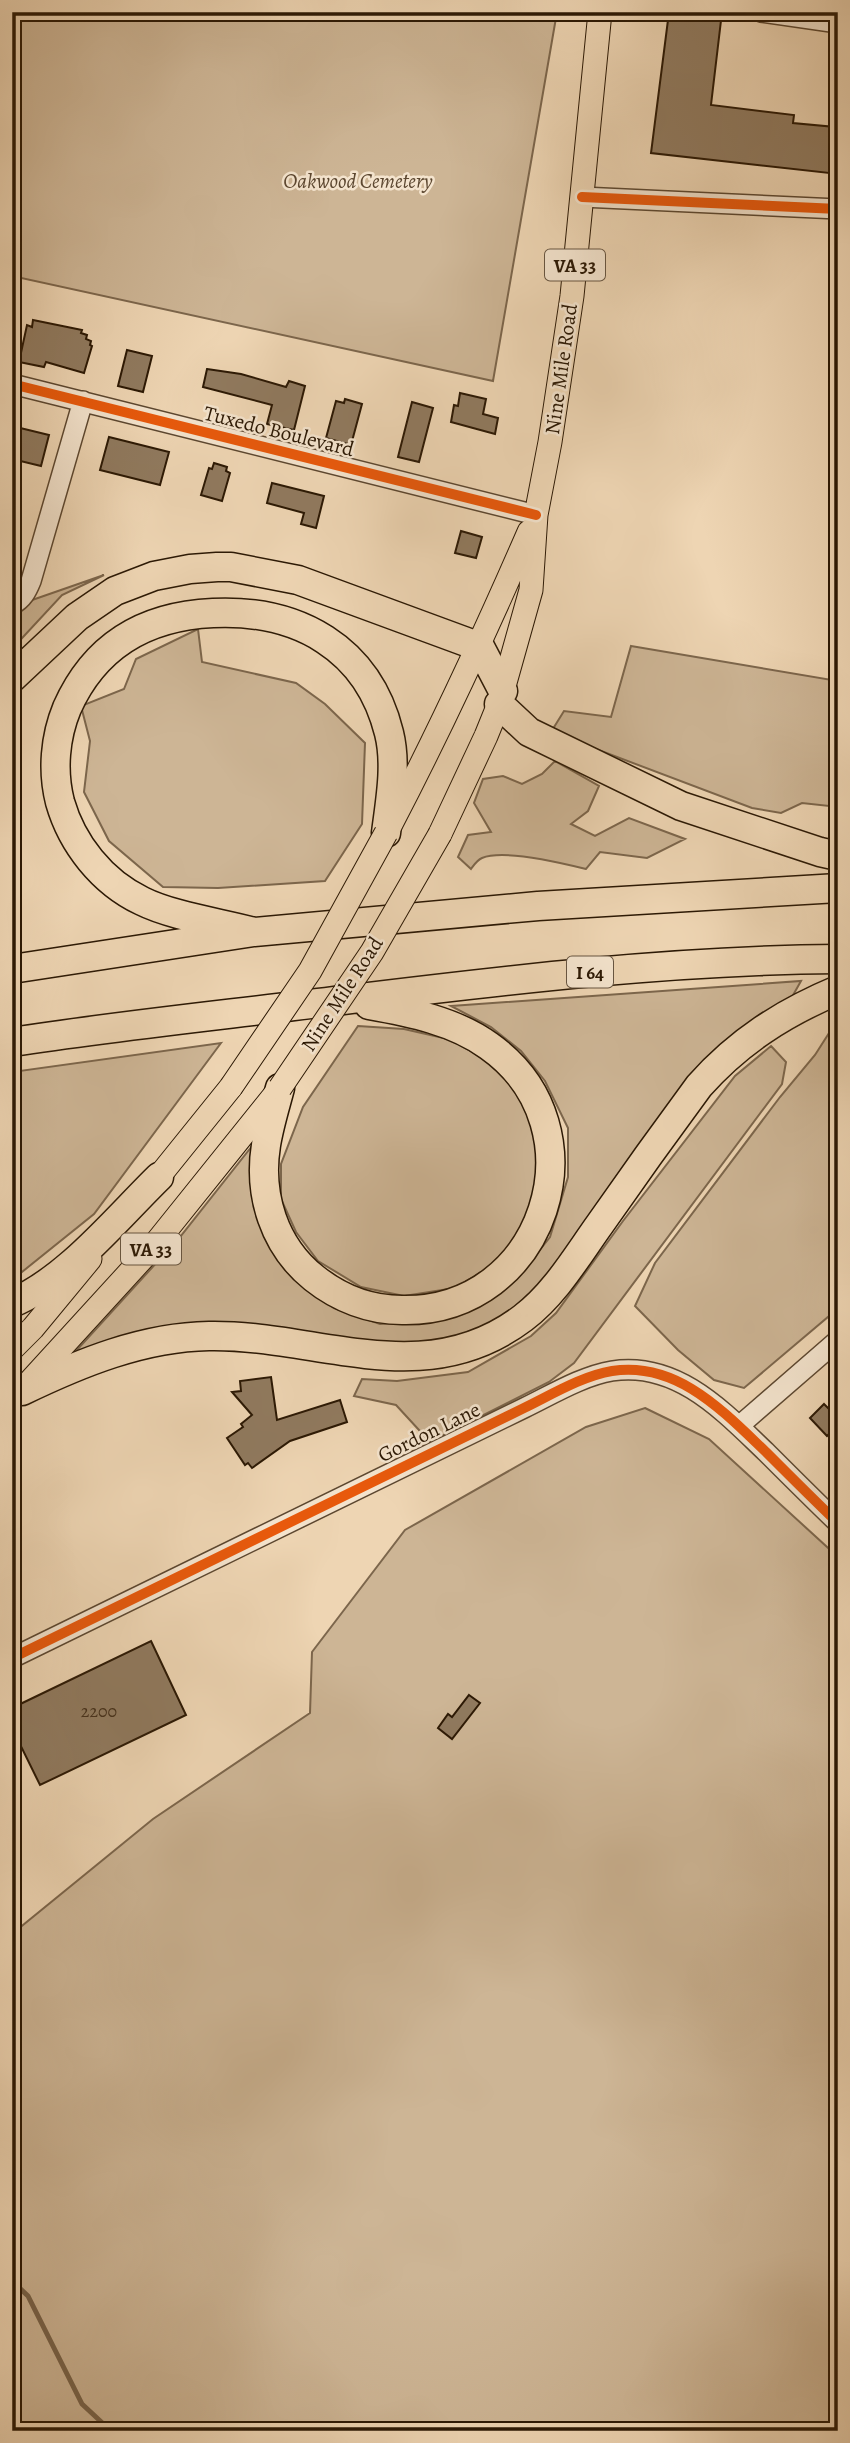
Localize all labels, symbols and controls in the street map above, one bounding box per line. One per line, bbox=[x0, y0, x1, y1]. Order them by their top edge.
park label: Oakwood Cemetery bbox=[283, 167, 433, 195]
road number: VA 33 bbox=[545, 249, 605, 280]
street label: Nine Mile Road bbox=[538, 301, 584, 436]
street label: Tuxedo Boulevard bbox=[201, 399, 358, 463]
street label: Nine Mile Road bbox=[294, 931, 390, 1057]
road number: I 64 bbox=[567, 956, 613, 988]
road number: VA 33 bbox=[121, 1233, 181, 1264]
street label: Gordon Lane bbox=[373, 1395, 485, 1469]
house number: 2200 bbox=[81, 1699, 117, 1723]

